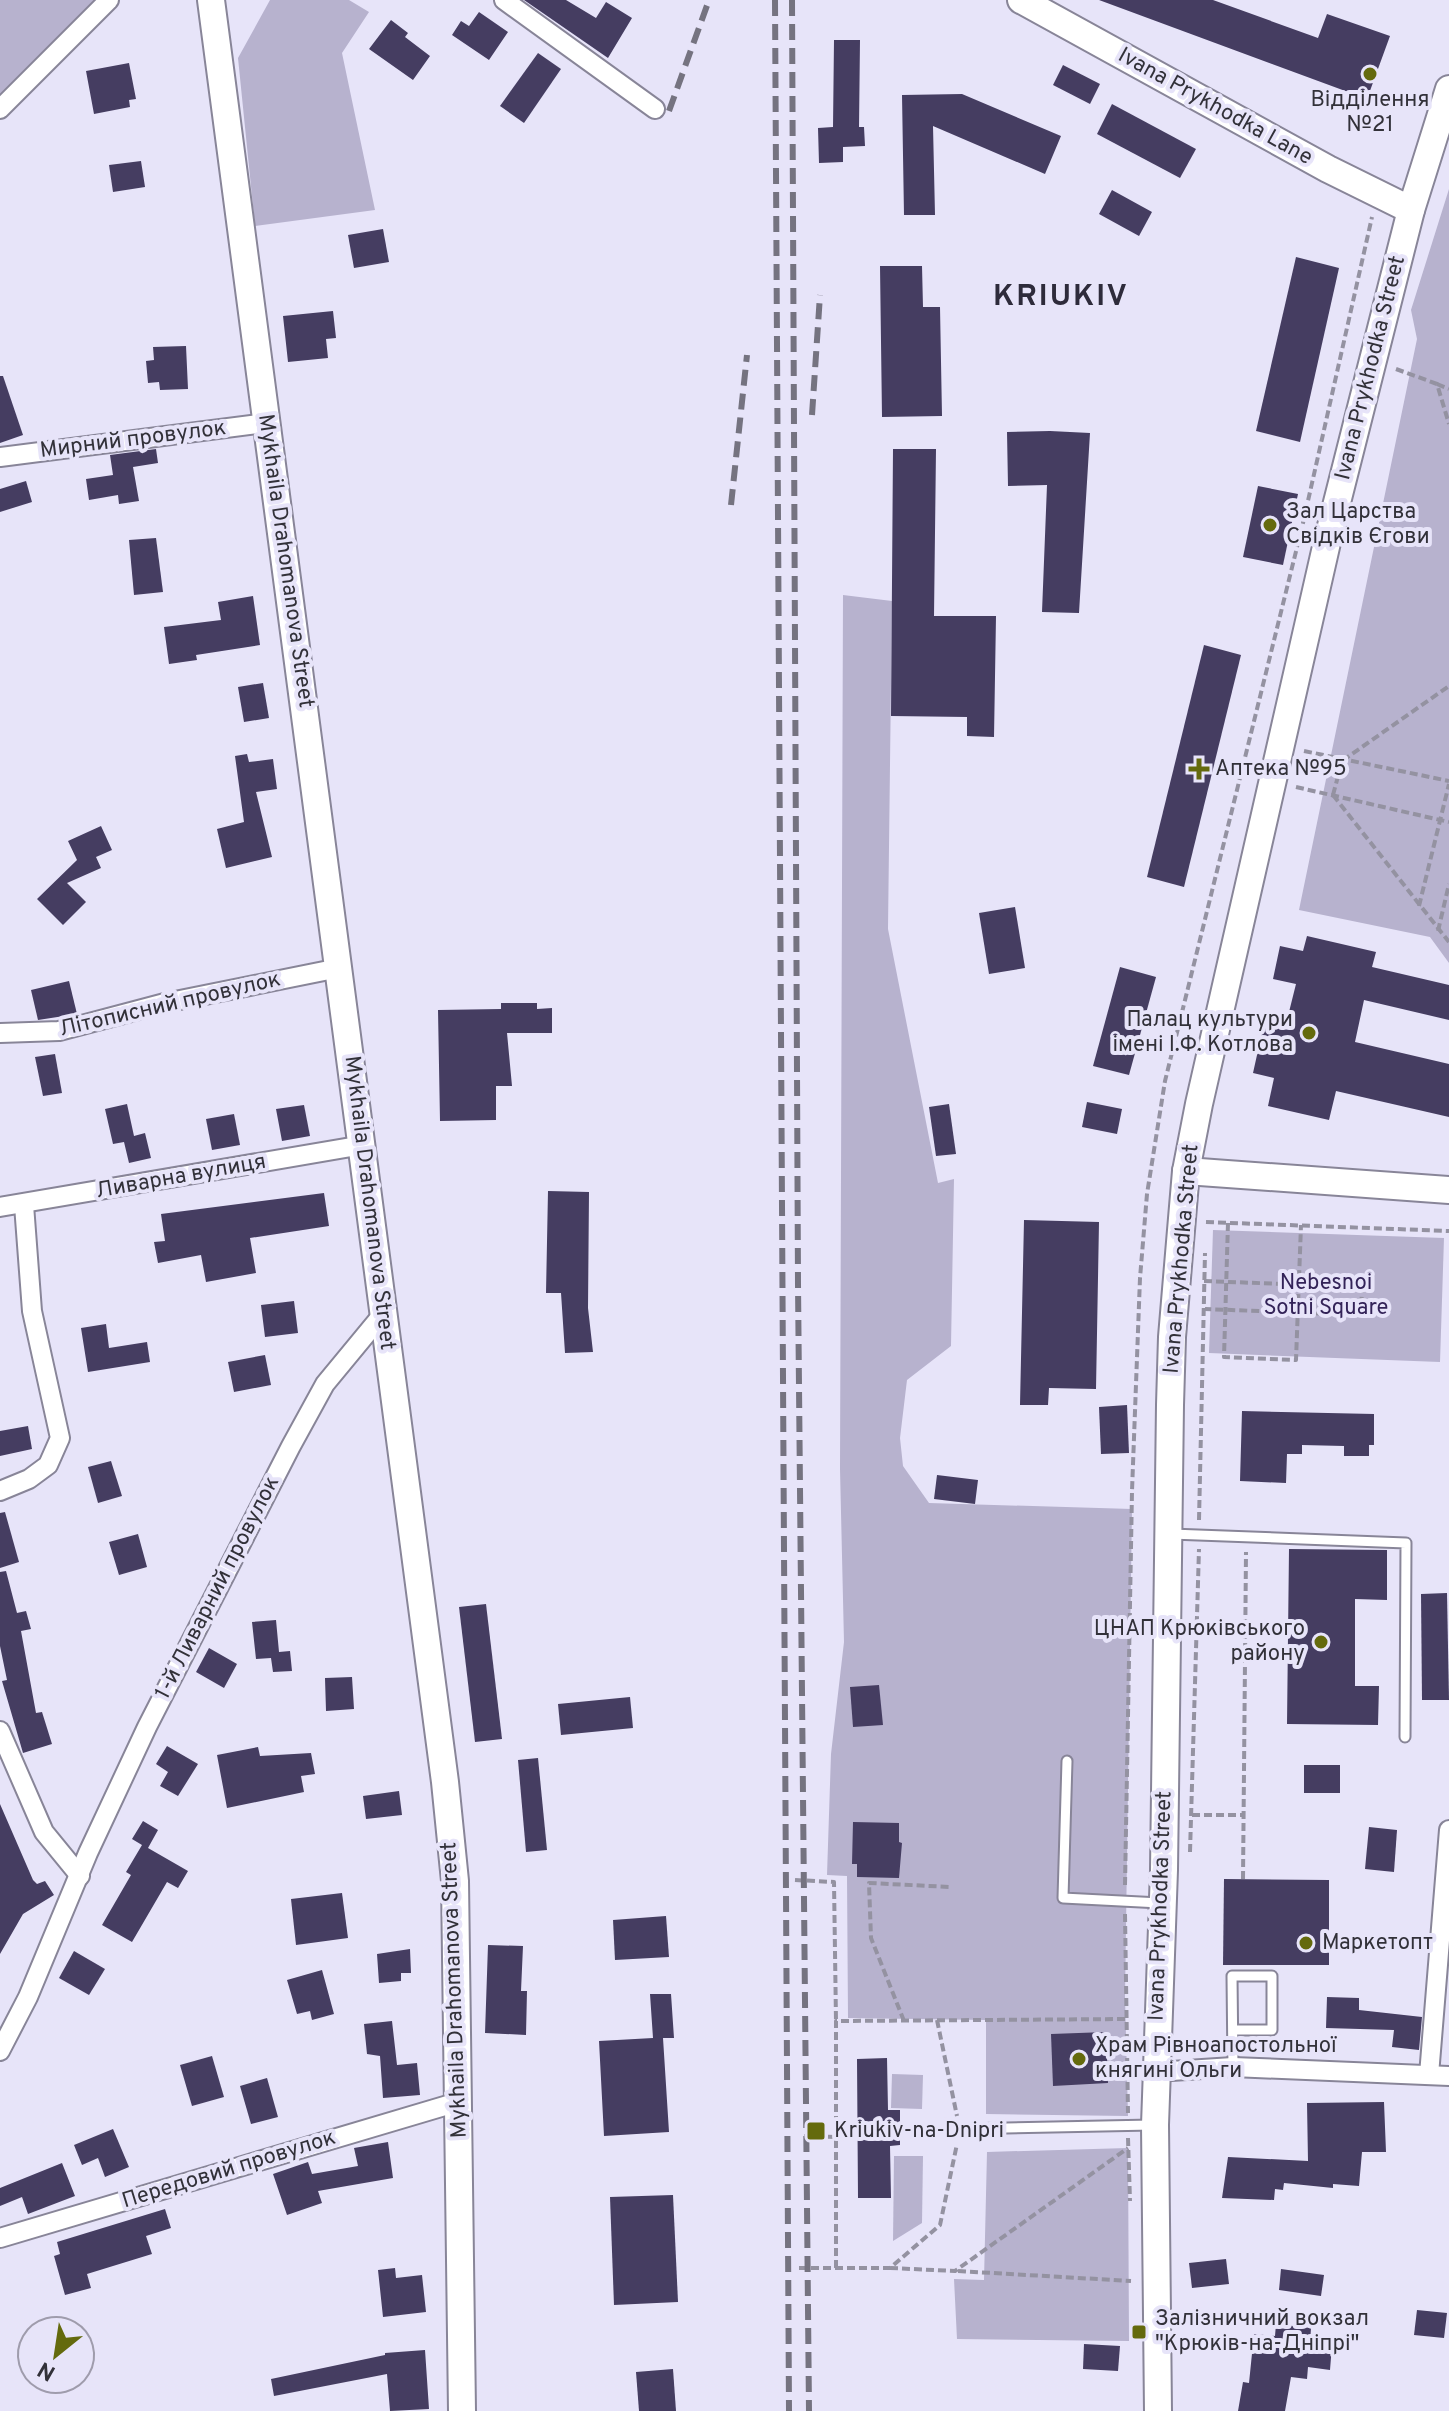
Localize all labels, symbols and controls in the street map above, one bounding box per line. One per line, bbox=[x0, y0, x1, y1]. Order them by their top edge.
street label: Ivana Prykhodka Lane bbox=[1113, 42, 1317, 172]
marker: Відділення №21 bbox=[1361, 65, 1379, 83]
place label: Відділення №21 bbox=[1310, 87, 1430, 139]
street label: Ivana Prykhodka Street bbox=[1330, 253, 1412, 483]
district label: KRIUKIV bbox=[993, 279, 1129, 316]
street label: Mykhaila Drahomanova Street bbox=[251, 412, 319, 710]
street label: Мирний провулок bbox=[38, 415, 228, 465]
place label: Зал Царства Свідків Єгови bbox=[1286, 499, 1430, 551]
marker: Зал Царства Свідків Єгови bbox=[1261, 516, 1279, 534]
place label: Аптека №95 bbox=[1215, 756, 1347, 783]
marker: Аптека №95 bbox=[1190, 760, 1208, 778]
street label: Літописний провулок bbox=[57, 966, 283, 1044]
place label: Палац культури імені І.Ф. Котлова bbox=[1112, 1007, 1293, 1059]
marker: Палац культури імені І.Ф. Котлова bbox=[1300, 1024, 1318, 1042]
street label: Mykhaila Drahomanova Street bbox=[338, 1054, 400, 1352]
street label: Ivana Prykhodka Street bbox=[1159, 1143, 1205, 1375]
street label: Ливарна вулиця bbox=[94, 1149, 268, 1205]
park label: Nebesnoi Sotni Square bbox=[1264, 1270, 1388, 1322]
street label: 1-й Ливарний провулок bbox=[150, 1472, 286, 1704]
place label: ЦНАП Крюківського району bbox=[1094, 1616, 1305, 1668]
marker: ЦНАП Крюківського району bbox=[1312, 1633, 1330, 1651]
street label: Ivana Prykhodka Street bbox=[1143, 1790, 1179, 2022]
street label: Mykhaila Drahomanova Street bbox=[436, 1841, 474, 2139]
place label: Маркетопт bbox=[1322, 1930, 1433, 1957]
marker: Маркетопт bbox=[1297, 1934, 1315, 1952]
place label: Храм Рівноапостольної княгині Ольги bbox=[1095, 2033, 1337, 2085]
marker: Храм Рівноапостольної княгині Ольги bbox=[1070, 2050, 1088, 2068]
place label: Kriukiv-na-Dnipri bbox=[834, 2118, 1004, 2145]
marker: Kriukiv-na-Dnipri bbox=[805, 2120, 827, 2142]
street label: Передовий провулок bbox=[119, 2125, 339, 2215]
place label: Залізничний вокзал "Крюкiв-на-Днiпрi" bbox=[1155, 2306, 1369, 2358]
north arrow bbox=[16, 2315, 96, 2395]
marker: Залізничний вокзал "Крюкiв-на-Днiпрi" bbox=[1130, 2323, 1148, 2341]
text: N bbox=[34, 2355, 61, 2386]

